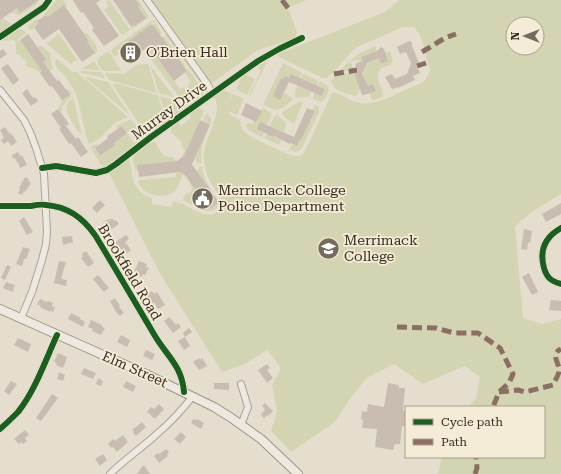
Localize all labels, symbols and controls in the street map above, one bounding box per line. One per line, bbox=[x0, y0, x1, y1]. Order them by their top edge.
north arrow bbox=[505, 16, 545, 56]
text: N bbox=[509, 31, 522, 40]
building icon: O'Brien Hall bbox=[118, 39, 144, 65]
place label: O'Brien Hall bbox=[146, 44, 228, 60]
street label: Murray Drive bbox=[128, 77, 210, 143]
place label: Merrimack College Police Department bbox=[218, 182, 346, 214]
public building icon: Merrimack College Police Department bbox=[189, 185, 215, 211]
street label: Brookfield Road bbox=[95, 221, 165, 323]
place label: Merrimack College bbox=[344, 232, 418, 264]
school or university icon: Merrimack College bbox=[316, 235, 342, 261]
street label: Elm Street bbox=[100, 348, 170, 390]
legend bbox=[405, 406, 545, 458]
text: Cycle path bbox=[441, 415, 503, 429]
text: Path bbox=[441, 435, 467, 449]

